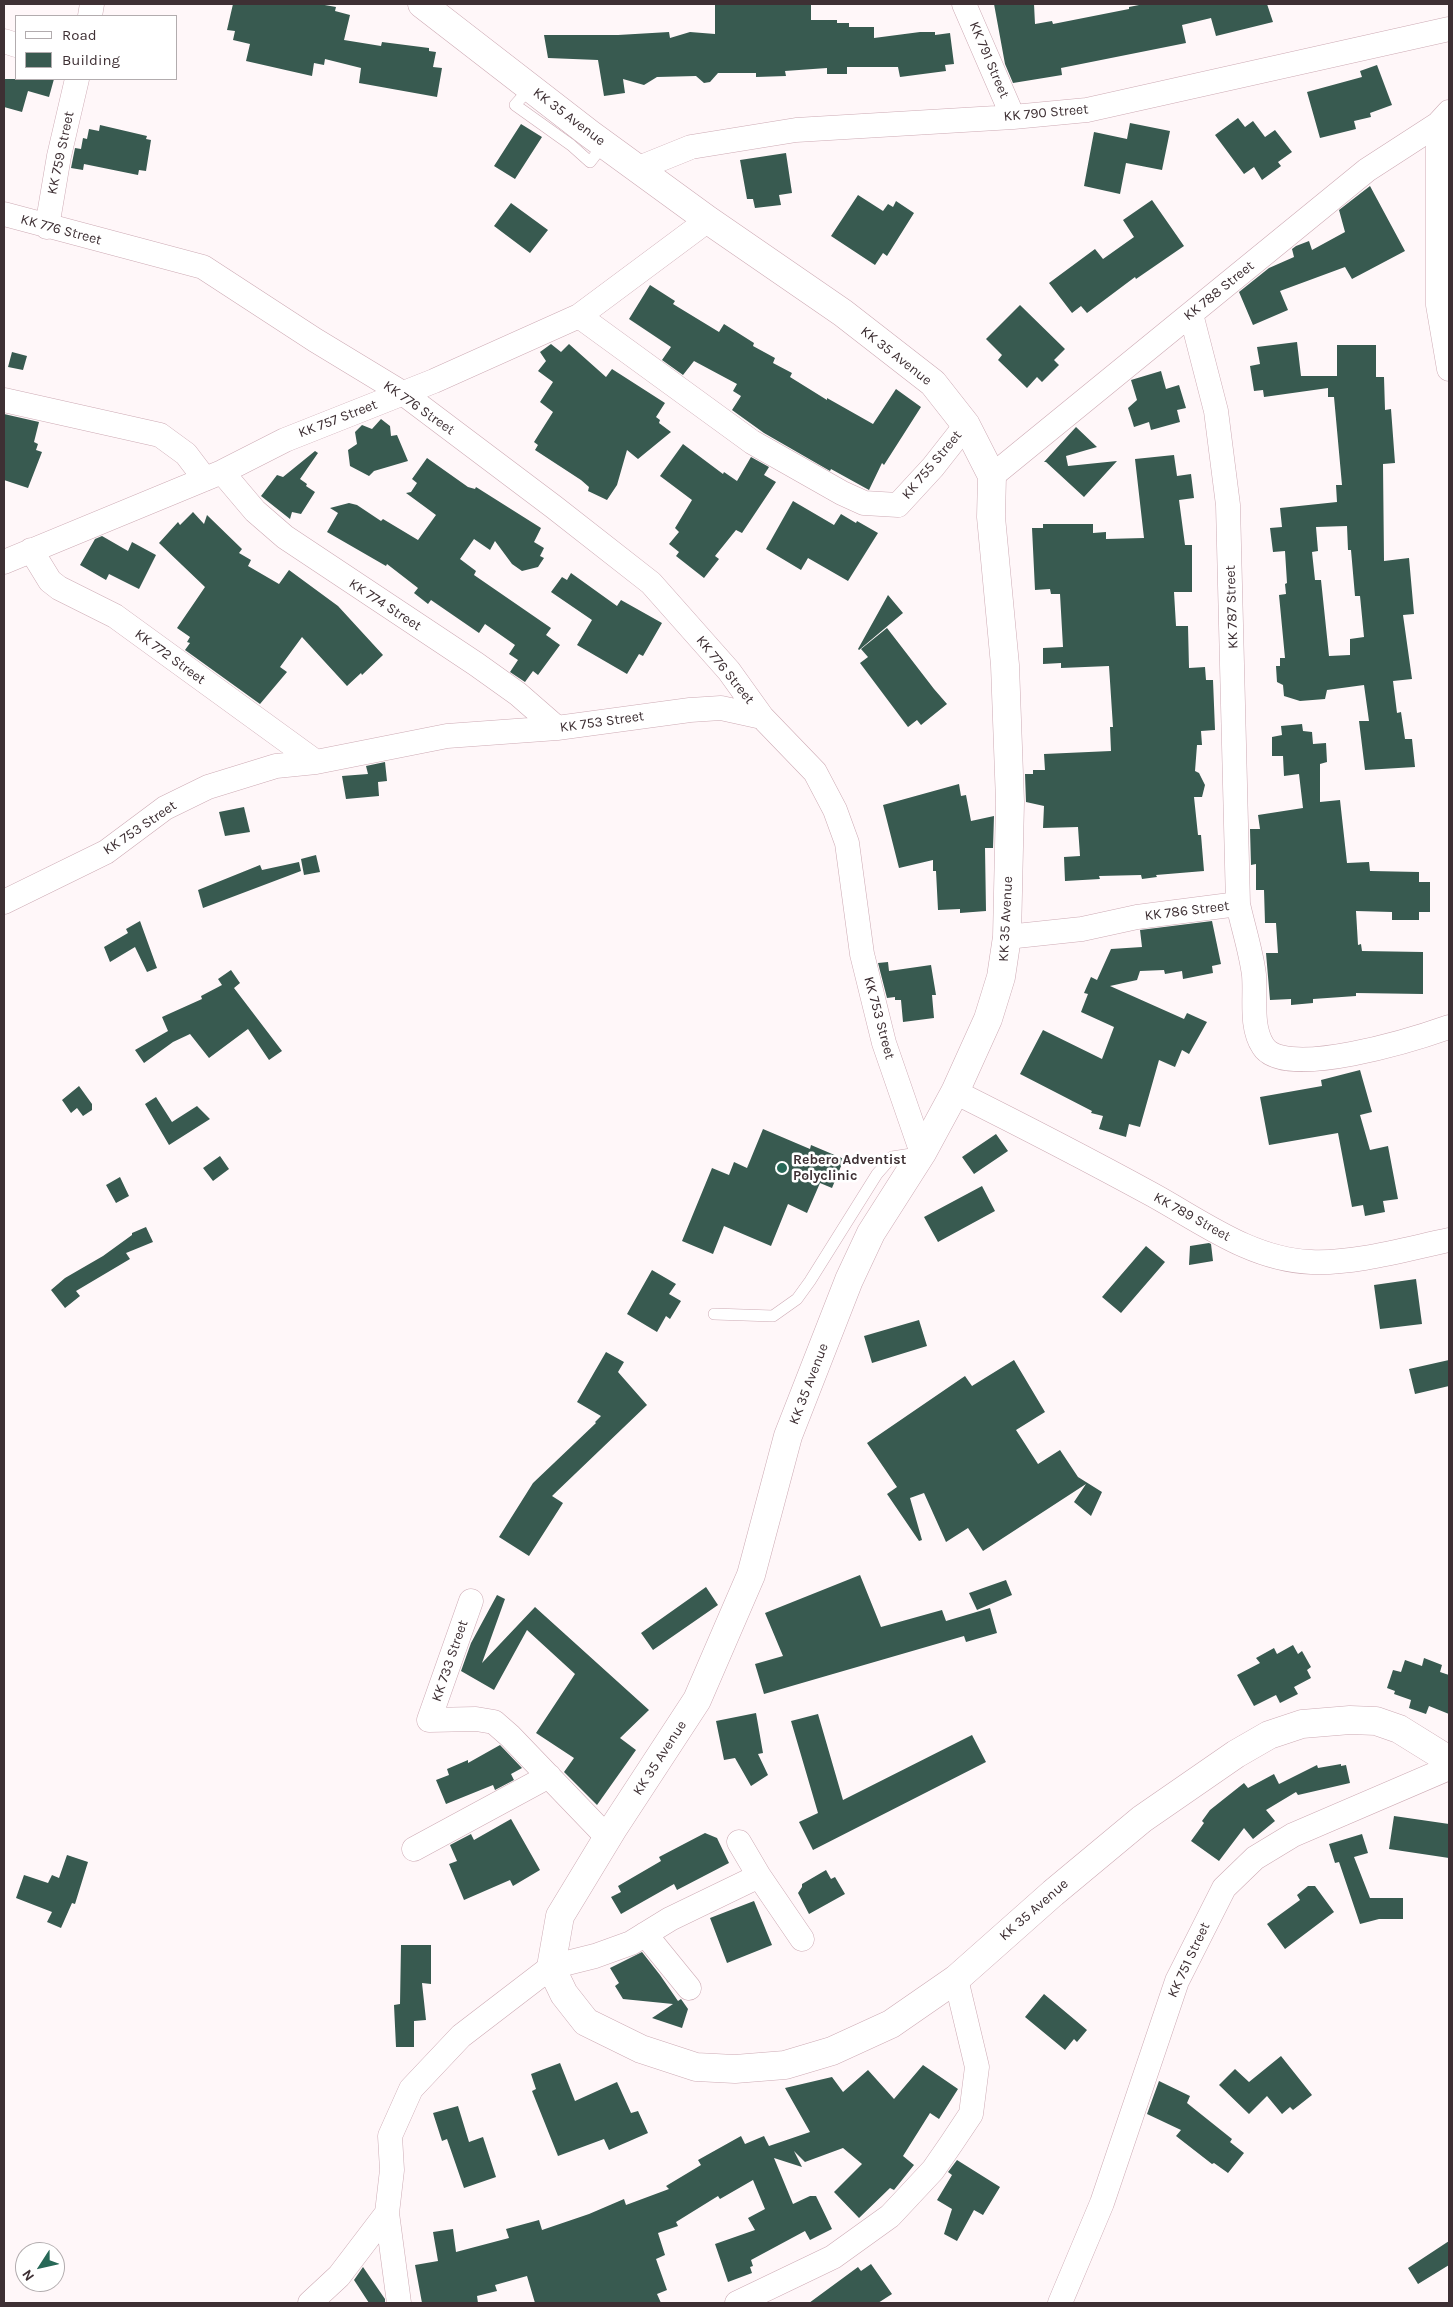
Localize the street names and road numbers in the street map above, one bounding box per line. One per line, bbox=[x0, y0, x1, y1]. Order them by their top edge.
street label: KK 791 Street bbox=[965, 19, 1013, 101]
street label: KK 35 Avenue bbox=[530, 84, 608, 150]
street label: KK 790 Street bbox=[1003, 101, 1089, 125]
street label: KK 759 Street bbox=[44, 110, 78, 196]
street label: KK 776 Street bbox=[19, 211, 103, 249]
street label: KK 788 Street bbox=[1180, 257, 1258, 325]
street label: KK 35 Avenue bbox=[857, 323, 935, 389]
street label: KK 776 Street bbox=[380, 377, 458, 439]
street label: KK 757 Street bbox=[296, 396, 380, 442]
street label: KK 755 Street bbox=[898, 427, 966, 503]
street label: KK 787 Street bbox=[1222, 565, 1242, 649]
street label: KK 774 Street bbox=[346, 575, 424, 635]
street label: KK 772 Street bbox=[131, 626, 209, 688]
street label: KK 776 Street bbox=[692, 632, 758, 708]
street label: KK 753 Street bbox=[559, 708, 645, 736]
street label: KK 753 Street bbox=[100, 797, 180, 859]
street label: KK 35 Avenue bbox=[995, 876, 1017, 962]
street label: KK 786 Street bbox=[1144, 897, 1230, 925]
street label: KK 753 Street bbox=[860, 975, 898, 1061]
street label: KK 789 Street bbox=[1151, 1189, 1233, 1245]
street label: KK 35 Avenue bbox=[786, 1341, 832, 1427]
street label: KK 733 Street bbox=[428, 1618, 472, 1704]
street label: KK 35 Avenue bbox=[630, 1717, 690, 1799]
street label: KK 35 Avenue bbox=[996, 1875, 1072, 1945]
street label: KK 751 Street bbox=[1164, 1920, 1214, 2000]

